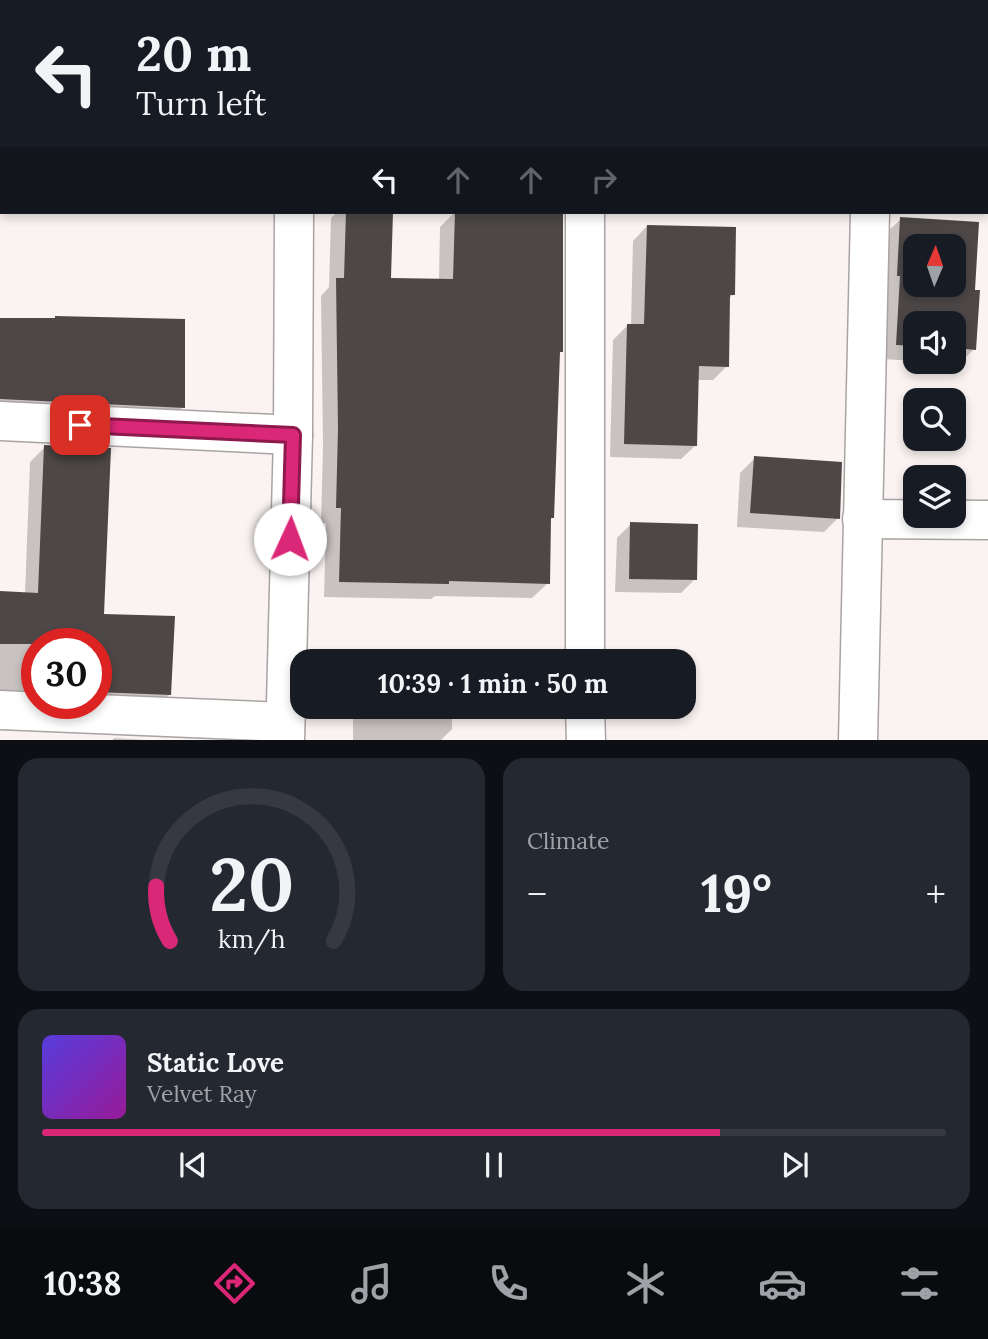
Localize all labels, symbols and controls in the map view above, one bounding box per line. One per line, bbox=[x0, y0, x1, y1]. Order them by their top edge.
text: 20 m bbox=[136, 22, 251, 84]
icon: left bbox=[21, 28, 112, 119]
text: Turn left bbox=[136, 83, 266, 124]
icon: left bbox=[366, 161, 404, 199]
icon: ahead bbox=[439, 161, 477, 199]
icon: ahead bbox=[512, 161, 550, 199]
icon: right bbox=[585, 161, 623, 199]
north arrow bbox=[903, 234, 966, 298]
map controls bbox=[903, 234, 966, 528]
button: sound bbox=[903, 311, 966, 374]
button: search bbox=[903, 388, 966, 451]
pin bbox=[50, 395, 110, 455]
icon: arrive bbox=[61, 406, 99, 444]
button: layers bbox=[903, 465, 966, 528]
position arrow bbox=[253, 502, 327, 576]
speed limit sign: 30 bbox=[21, 628, 112, 719]
text: 10:39 · 1 min · 50 m bbox=[378, 667, 608, 700]
text: Climate bbox=[527, 826, 609, 855]
text: 20 bbox=[209, 838, 294, 931]
text: 19° bbox=[701, 860, 772, 926]
text: − bbox=[527, 870, 547, 918]
text: + bbox=[926, 870, 946, 918]
text: km/h bbox=[218, 922, 285, 954]
text: Static Love bbox=[147, 1046, 284, 1079]
text: Velvet Ray bbox=[147, 1079, 257, 1108]
icon: previous bbox=[174, 1146, 212, 1184]
icon: pause bbox=[475, 1146, 513, 1184]
icon: next bbox=[776, 1146, 814, 1184]
icon: directions bbox=[210, 1259, 259, 1308]
icon: music bbox=[347, 1259, 396, 1308]
icon: phone bbox=[484, 1259, 533, 1308]
icon: climate bbox=[621, 1259, 670, 1308]
icon: car bbox=[758, 1259, 807, 1308]
icon: filters bbox=[895, 1259, 944, 1308]
text: 10:38 bbox=[44, 1263, 122, 1304]

